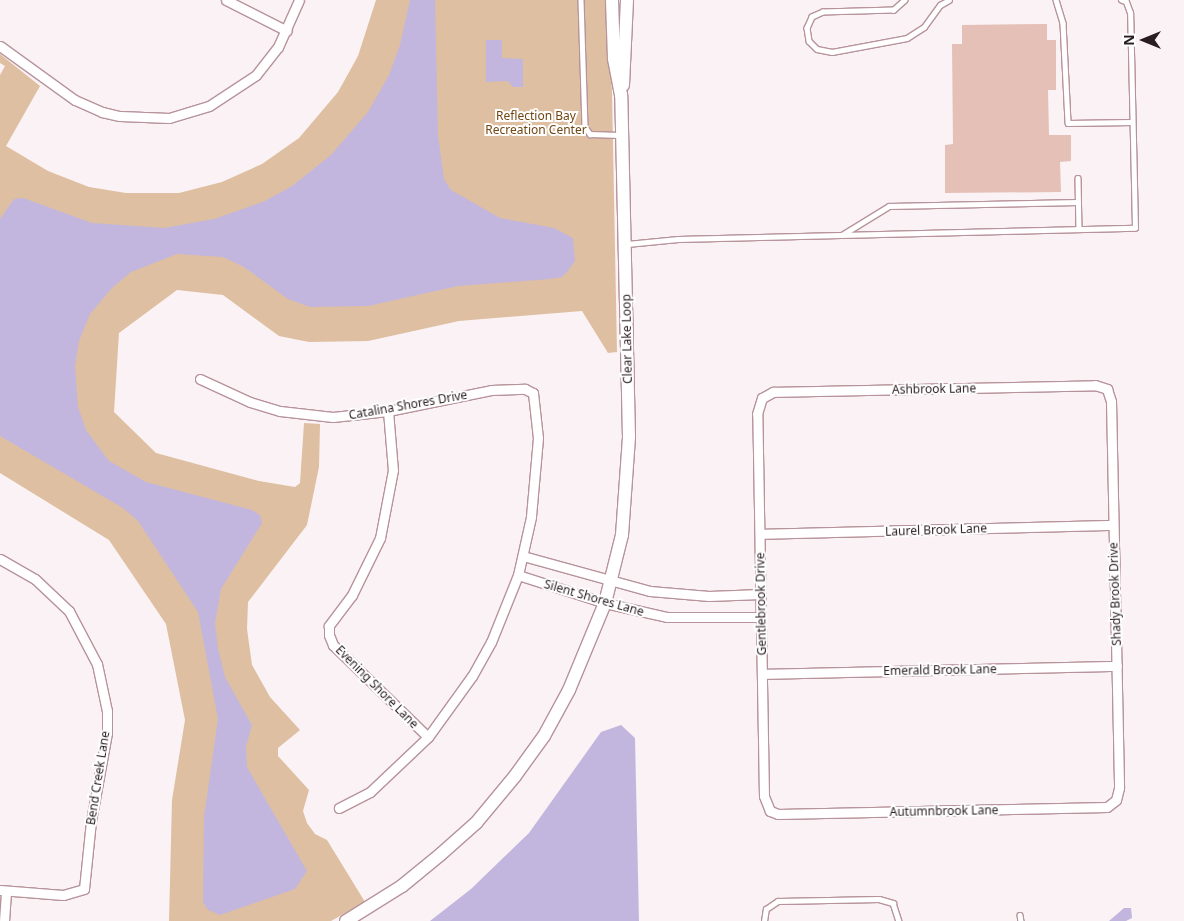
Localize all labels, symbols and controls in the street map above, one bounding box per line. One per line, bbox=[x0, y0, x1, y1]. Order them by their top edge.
north arrow bbox=[1119, 15, 1169, 65]
text: N bbox=[1119, 34, 1138, 46]
park label: Reflection Bay Recreation Center bbox=[485, 109, 587, 137]
street label: Clear Lake Loop bbox=[619, 294, 635, 384]
street label: Ashbrook Lane bbox=[892, 381, 976, 397]
street label: Catalina Shores Drive bbox=[348, 387, 468, 423]
street label: Laurel Brook Lane bbox=[885, 521, 987, 539]
street label: Shady Brook Drive bbox=[1106, 542, 1124, 646]
street label: Gentlebrook Drive bbox=[753, 552, 769, 656]
street label: Silent Shores Lane bbox=[542, 577, 646, 619]
street label: Evening Shore Lane bbox=[333, 643, 421, 731]
street label: Emerald Brook Lane bbox=[883, 662, 997, 678]
street label: Bend Creek Lane bbox=[83, 730, 113, 826]
street label: Autumnbrook Lane bbox=[889, 803, 999, 819]

